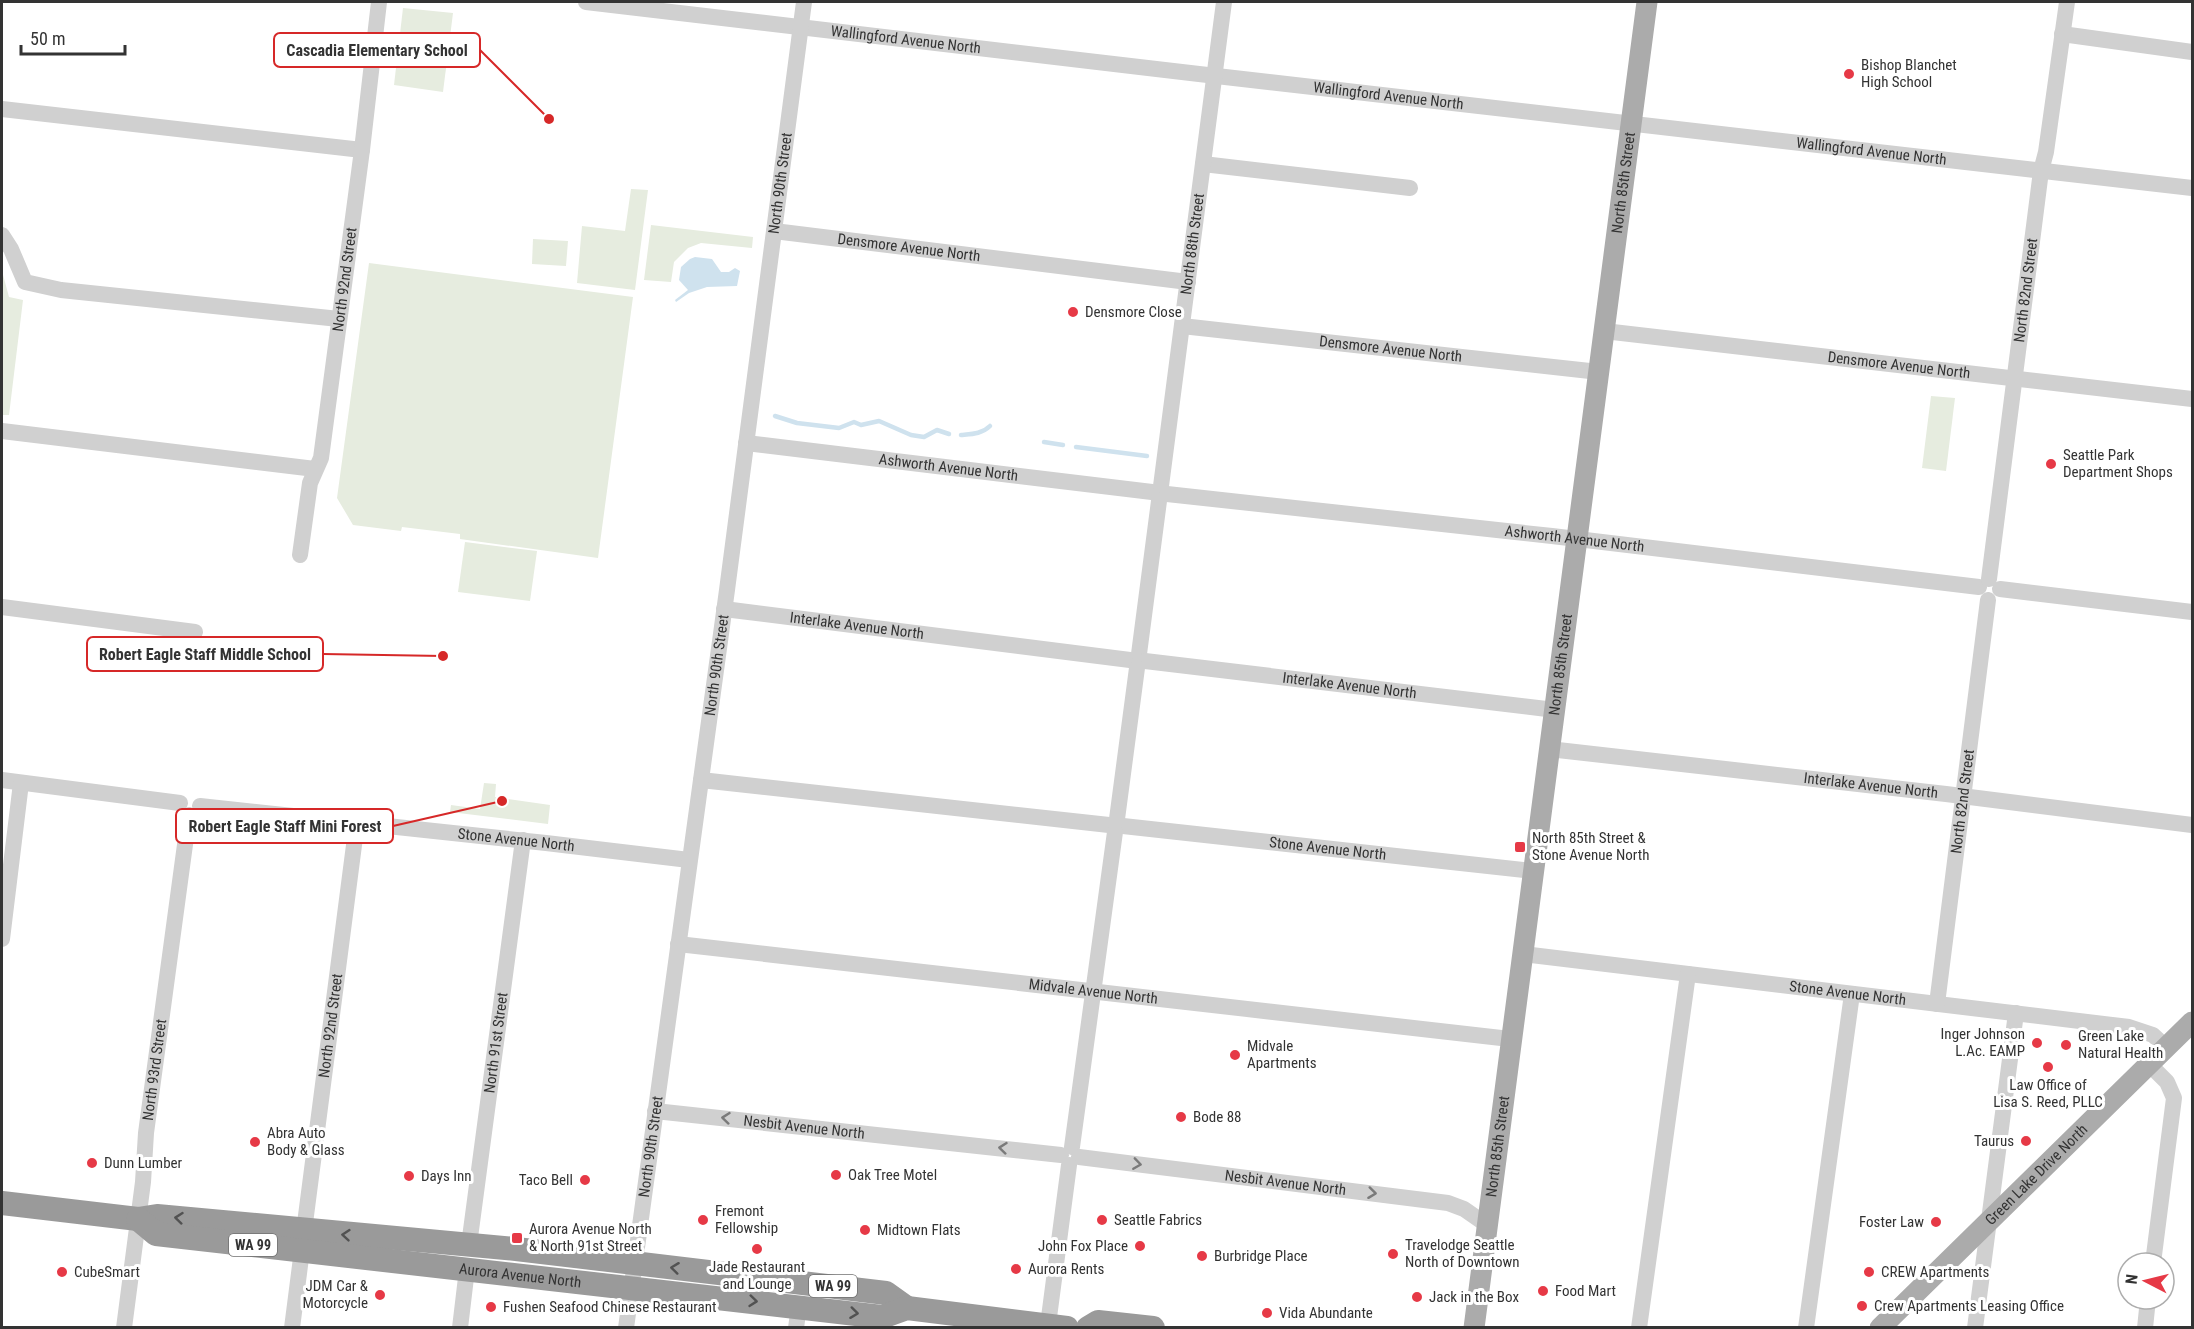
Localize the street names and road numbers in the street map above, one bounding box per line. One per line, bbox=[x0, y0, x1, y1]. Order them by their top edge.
street label: Wallingford Avenue North bbox=[830, 22, 982, 57]
street label: Wallingford Avenue North bbox=[1312, 78, 1465, 113]
street label: North 85th Street bbox=[1608, 131, 1639, 234]
street label: North 90th Street bbox=[765, 132, 796, 235]
street label: Wallingford Avenue North bbox=[1795, 134, 1947, 169]
street label: North 88th Street bbox=[1177, 192, 1208, 296]
street label: North 92nd Street bbox=[329, 226, 361, 333]
street label: Densmore Avenue North bbox=[837, 230, 981, 265]
street label: North 82nd Street bbox=[2010, 237, 2041, 344]
street label: Densmore Avenue North bbox=[1318, 332, 1463, 366]
street label: Densmore Avenue North bbox=[1827, 348, 1971, 382]
street label: Ashworth Avenue North bbox=[878, 450, 1019, 485]
street label: Ashworth Avenue North bbox=[1504, 522, 1645, 556]
street label: Interlake Avenue North bbox=[789, 608, 925, 643]
street label: North 90th Street bbox=[701, 613, 733, 717]
street label: North 85th Street bbox=[1545, 613, 1576, 716]
street label: Interlake Avenue North bbox=[1281, 669, 1418, 702]
street label: North 82nd Street bbox=[1947, 748, 1978, 855]
street label: Interlake Avenue North bbox=[1803, 769, 1939, 802]
street label: Stone Avenue North bbox=[457, 825, 576, 855]
street label: Stone Avenue North bbox=[1268, 833, 1387, 864]
street label: North 92nd Street bbox=[315, 972, 346, 1079]
street label: Midvale Avenue North bbox=[1028, 975, 1159, 1008]
street label: Stone Avenue North bbox=[1788, 977, 1907, 1009]
street label: North 91st Street bbox=[480, 991, 512, 1094]
street label: North 93rd Street bbox=[139, 1018, 170, 1122]
street label: North 90th Street bbox=[635, 1095, 667, 1198]
street label: North 85th Street bbox=[1482, 1095, 1513, 1198]
street label: Nesbit Avenue North bbox=[742, 1112, 866, 1143]
street label: Green Lake Drive North bbox=[1981, 1120, 2091, 1229]
street label: Nesbit Avenue North bbox=[1224, 1166, 1347, 1199]
road number: WA 99 bbox=[229, 1234, 277, 1256]
street label: Aurora Avenue North bbox=[458, 1260, 582, 1292]
road number: WA 99 bbox=[809, 1275, 857, 1297]

